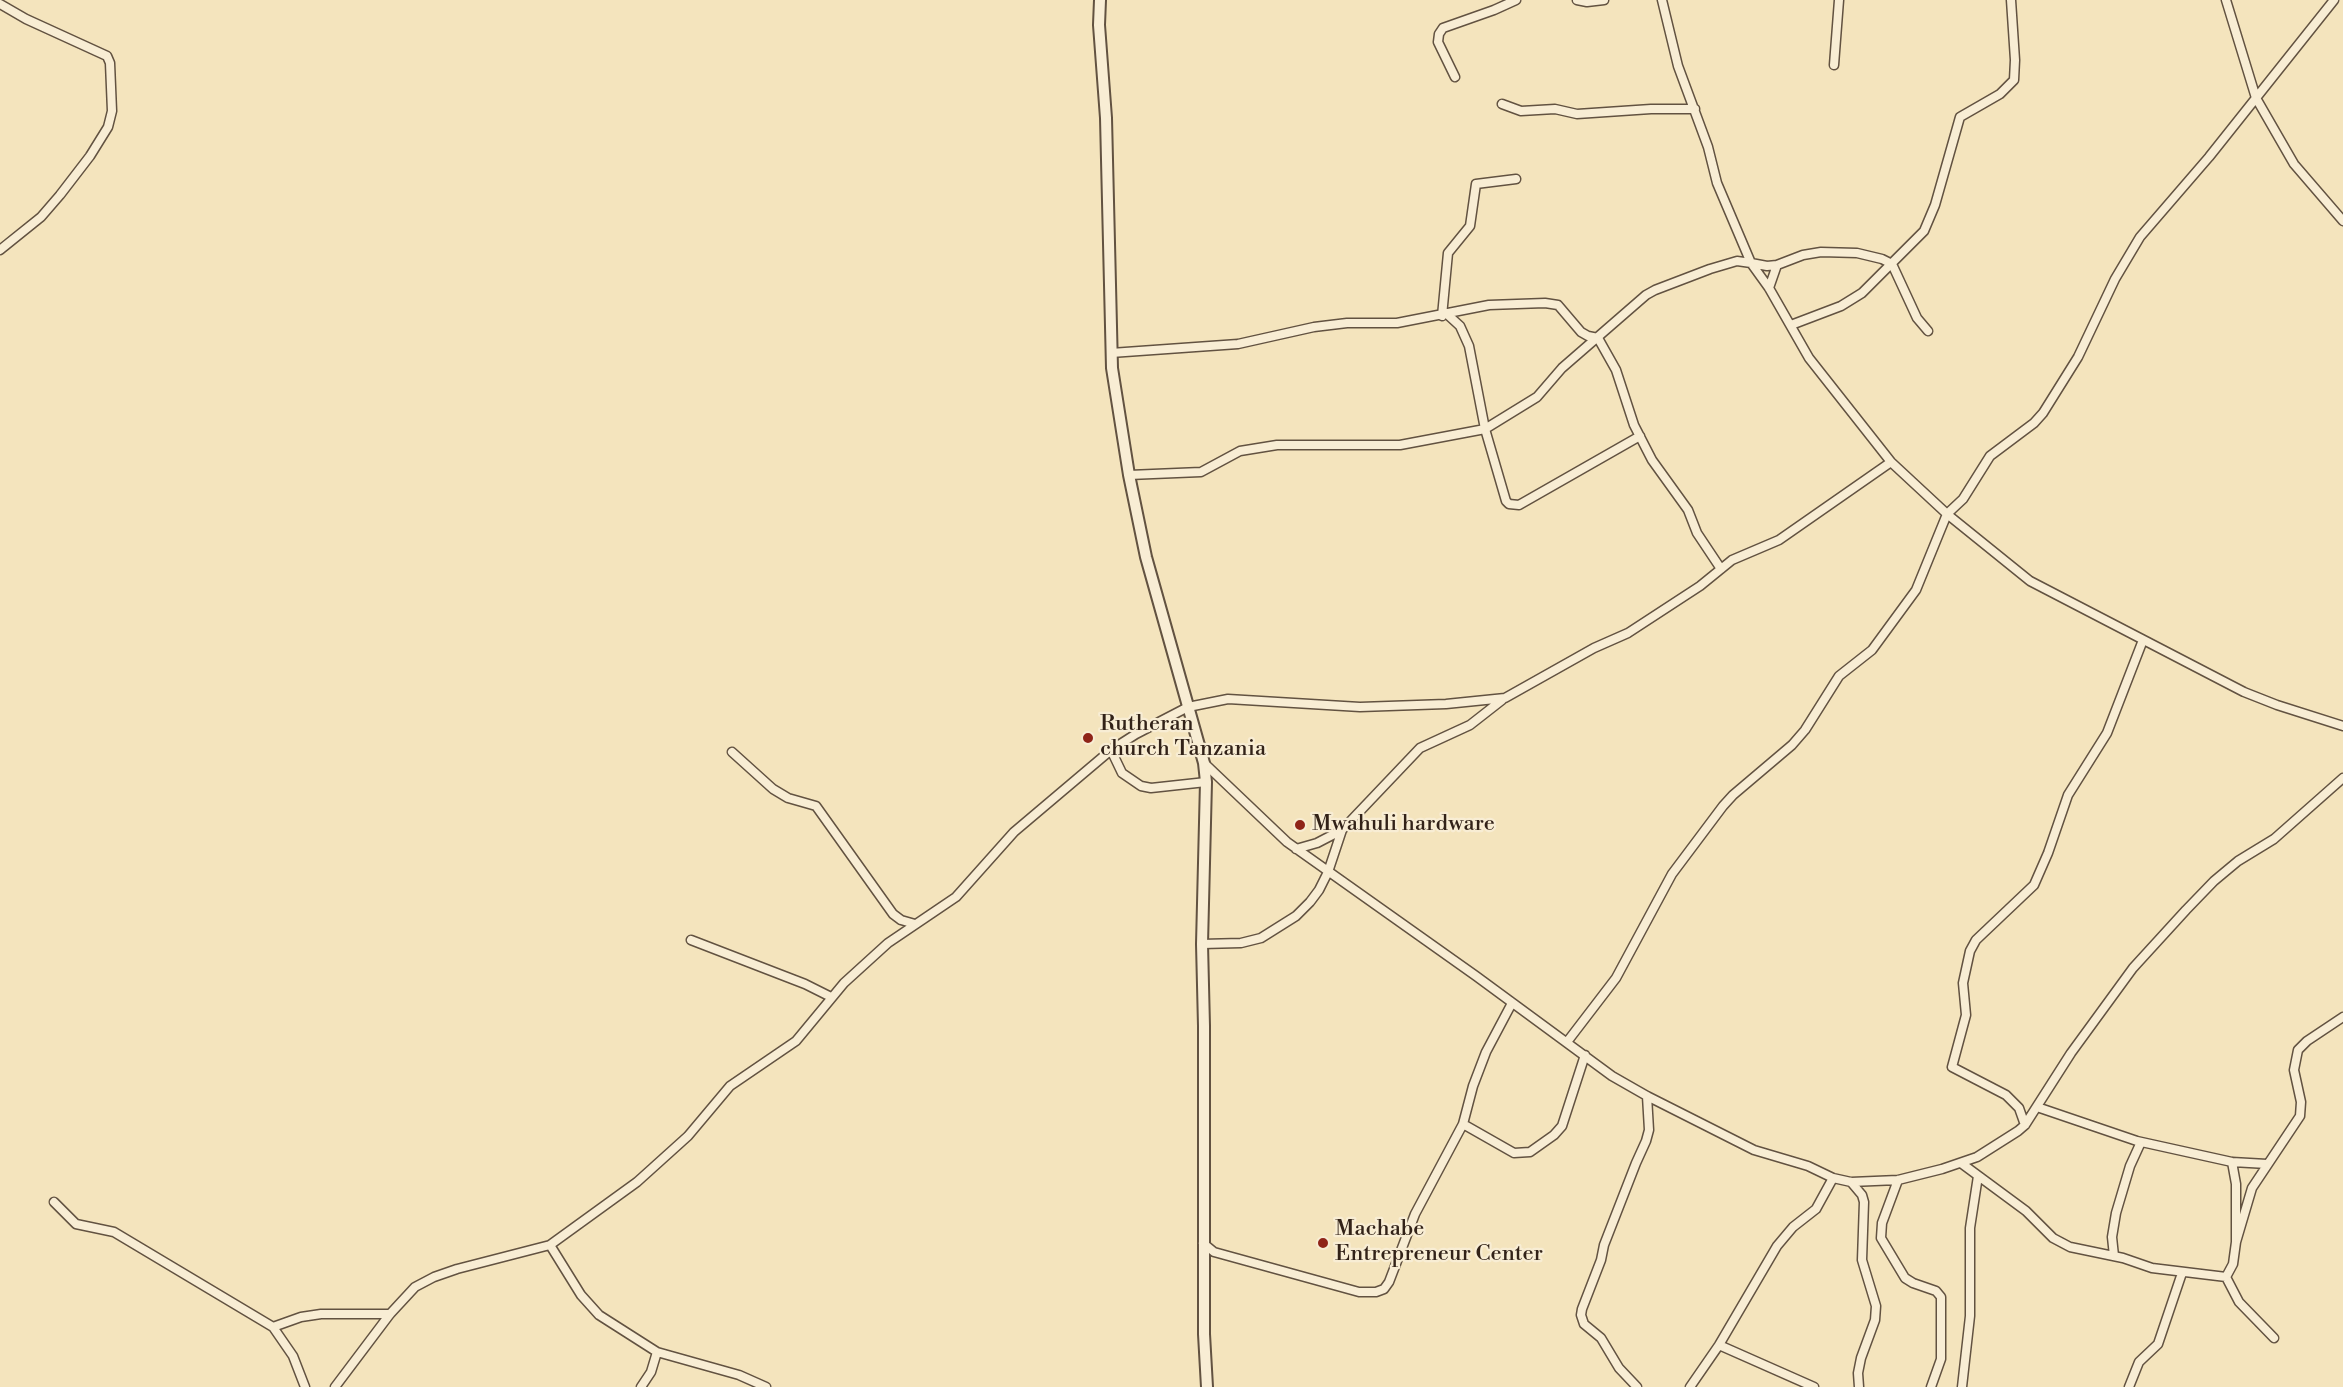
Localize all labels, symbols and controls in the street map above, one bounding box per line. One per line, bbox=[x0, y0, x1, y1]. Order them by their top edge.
place label: Rutheran church Tanzania bbox=[1100, 712, 1266, 764]
marker: Rutheran church Tanzania bbox=[1081, 731, 1095, 745]
place label: Mwahuli hardware bbox=[1312, 812, 1495, 838]
marker: Mwahuli hardware bbox=[1293, 818, 1307, 832]
place label: Machabe Entrepreneur Center bbox=[1335, 1217, 1543, 1268]
marker: Machabe Entrepreneur Center bbox=[1316, 1236, 1330, 1250]

